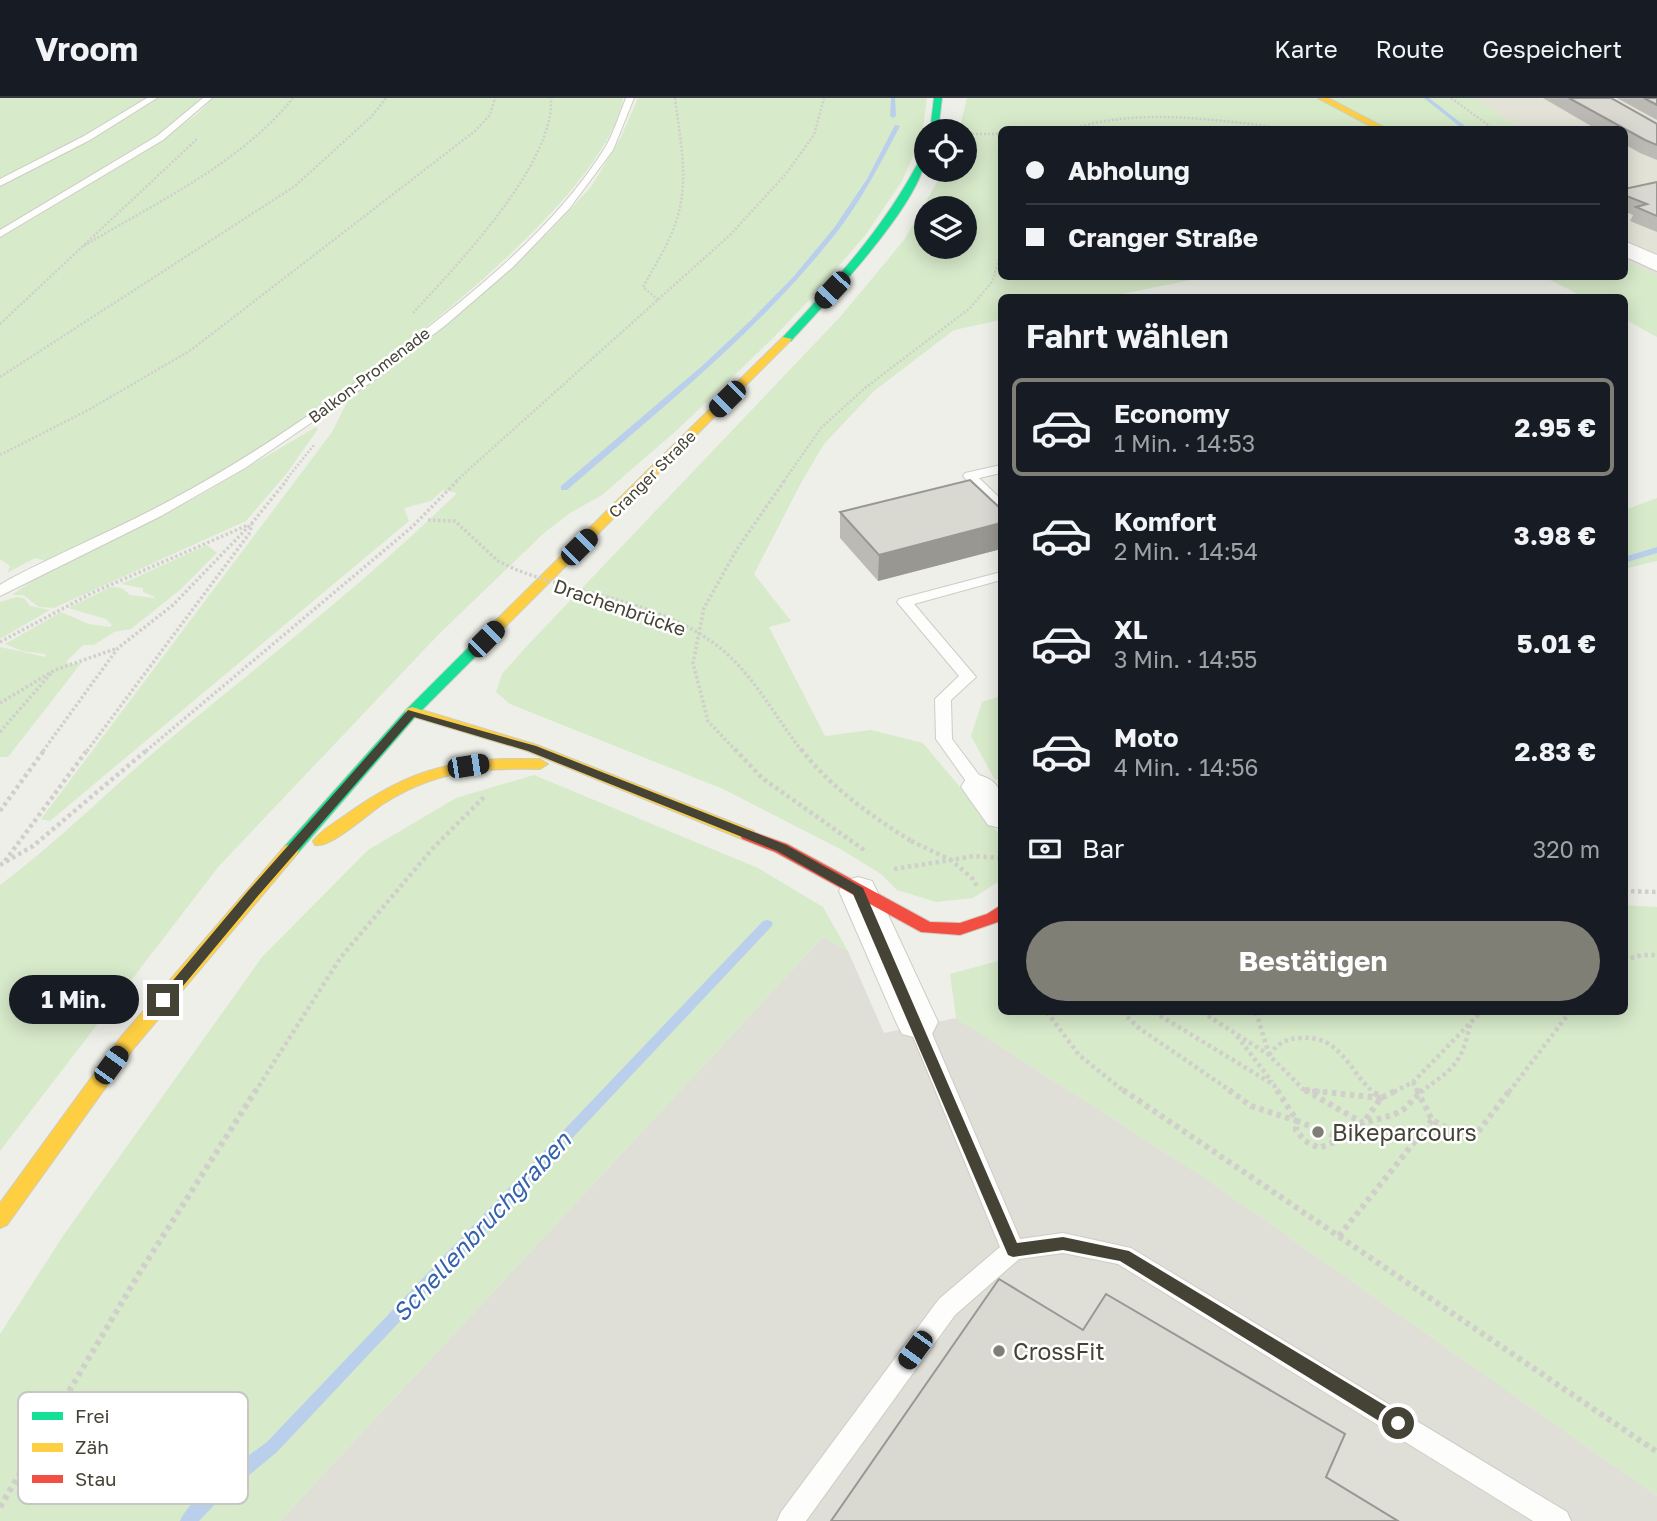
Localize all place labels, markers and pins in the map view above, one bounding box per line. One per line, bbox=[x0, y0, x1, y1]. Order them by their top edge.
place label: Bikeparcours bbox=[1332, 1118, 1477, 1146]
marker: Bikeparcours bbox=[1310, 1124, 1326, 1140]
place label: CrossFit bbox=[1013, 1337, 1105, 1365]
marker: CrossFit bbox=[991, 1343, 1007, 1359]

